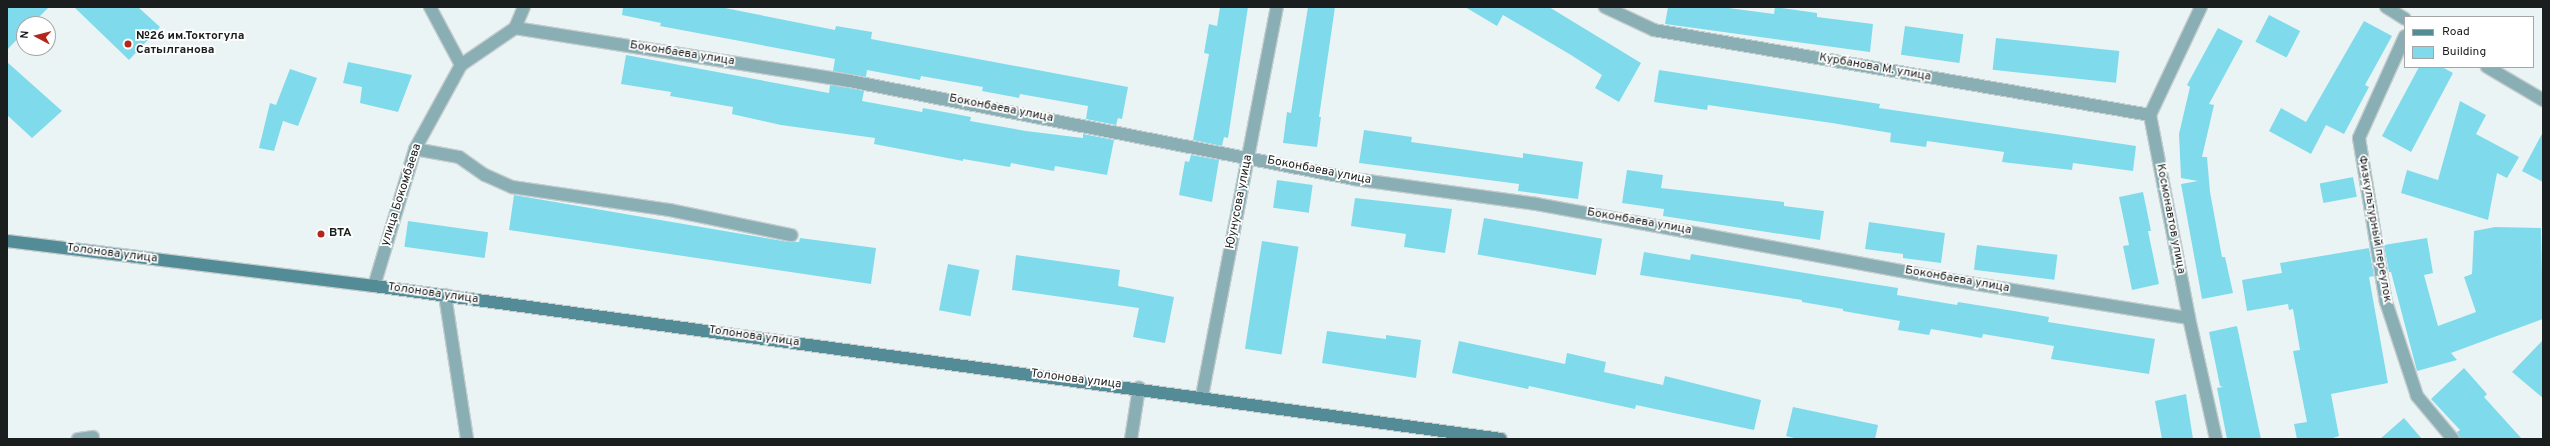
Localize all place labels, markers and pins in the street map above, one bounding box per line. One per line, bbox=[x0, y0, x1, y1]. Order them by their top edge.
place label: №26 им.Токтогула Сатылганова bbox=[136, 30, 244, 58]
marker: №26 им.Токтогула Сатылганова bbox=[123, 39, 133, 49]
place label: BTA bbox=[329, 227, 352, 241]
marker: BTA bbox=[316, 229, 326, 239]

